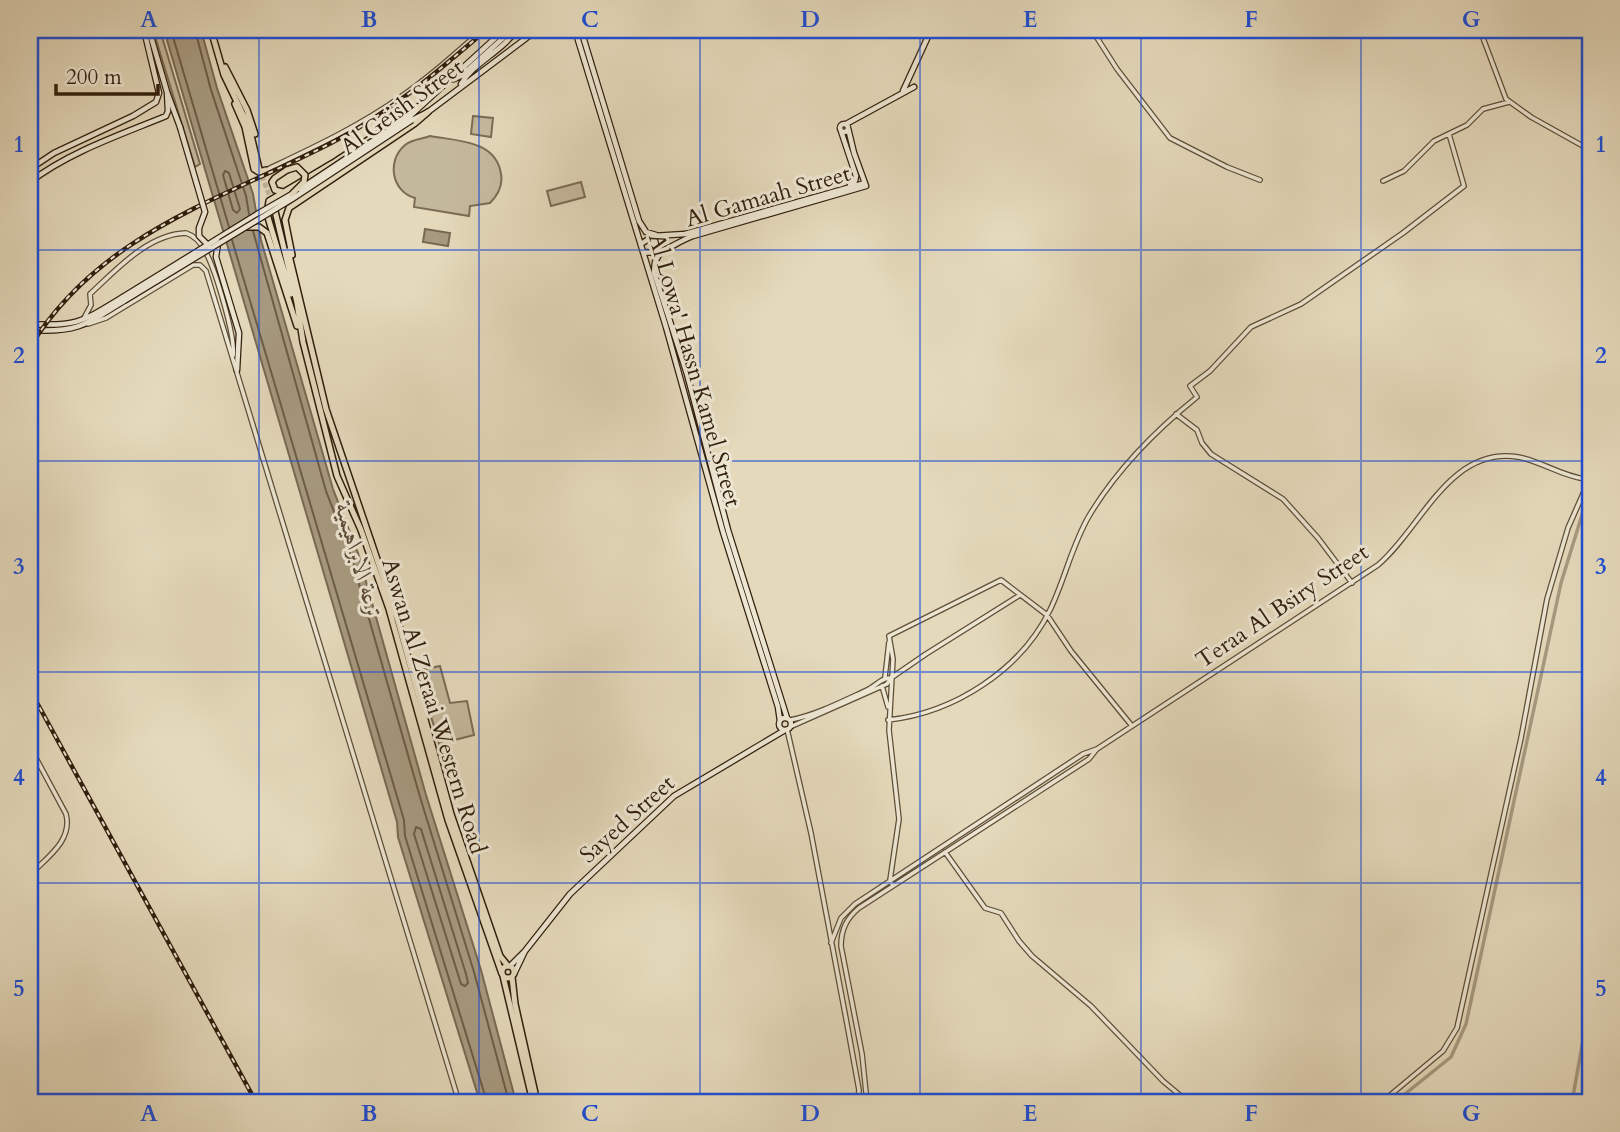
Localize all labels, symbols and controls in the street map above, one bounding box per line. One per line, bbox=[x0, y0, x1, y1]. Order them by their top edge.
text: A bbox=[140, 4, 158, 35]
text: B bbox=[361, 4, 377, 35]
text: C bbox=[581, 4, 599, 35]
text: D bbox=[800, 4, 820, 35]
text: E bbox=[1023, 4, 1037, 35]
text: F bbox=[1244, 4, 1258, 35]
text: G bbox=[1462, 4, 1481, 35]
scale bar bbox=[56, 52, 158, 96]
street label: Al Geish Street bbox=[334, 52, 470, 162]
text: 200 m bbox=[66, 63, 122, 92]
text: 1 bbox=[13, 129, 25, 160]
text: 1 bbox=[1595, 129, 1607, 160]
street label: Al Gamaah Street bbox=[682, 158, 854, 234]
street label: Al Lowa' Hassn Kamel Street bbox=[641, 230, 749, 510]
text: 2 bbox=[13, 340, 25, 371]
text: 2 bbox=[1595, 340, 1607, 371]
water label: ترعة الابراهيمية bbox=[326, 497, 391, 623]
street label: Teraa Al Bsiry Street bbox=[1190, 537, 1374, 675]
text: 3 bbox=[13, 551, 25, 582]
text: 3 bbox=[1595, 551, 1607, 582]
street label: Aswan Al Zeraai Western Road bbox=[374, 555, 494, 858]
text: 4 bbox=[13, 762, 25, 793]
text: 4 bbox=[1595, 762, 1607, 793]
street label: Sayed Street bbox=[573, 768, 681, 870]
text: 5 bbox=[13, 973, 25, 1004]
text: 5 bbox=[1595, 973, 1607, 1004]
text: A bbox=[140, 1098, 158, 1129]
text: B bbox=[361, 1098, 377, 1129]
text: C bbox=[581, 1098, 599, 1129]
text: D bbox=[800, 1098, 820, 1129]
text: E bbox=[1023, 1098, 1037, 1129]
text: F bbox=[1244, 1098, 1258, 1129]
text: G bbox=[1462, 1098, 1481, 1129]

